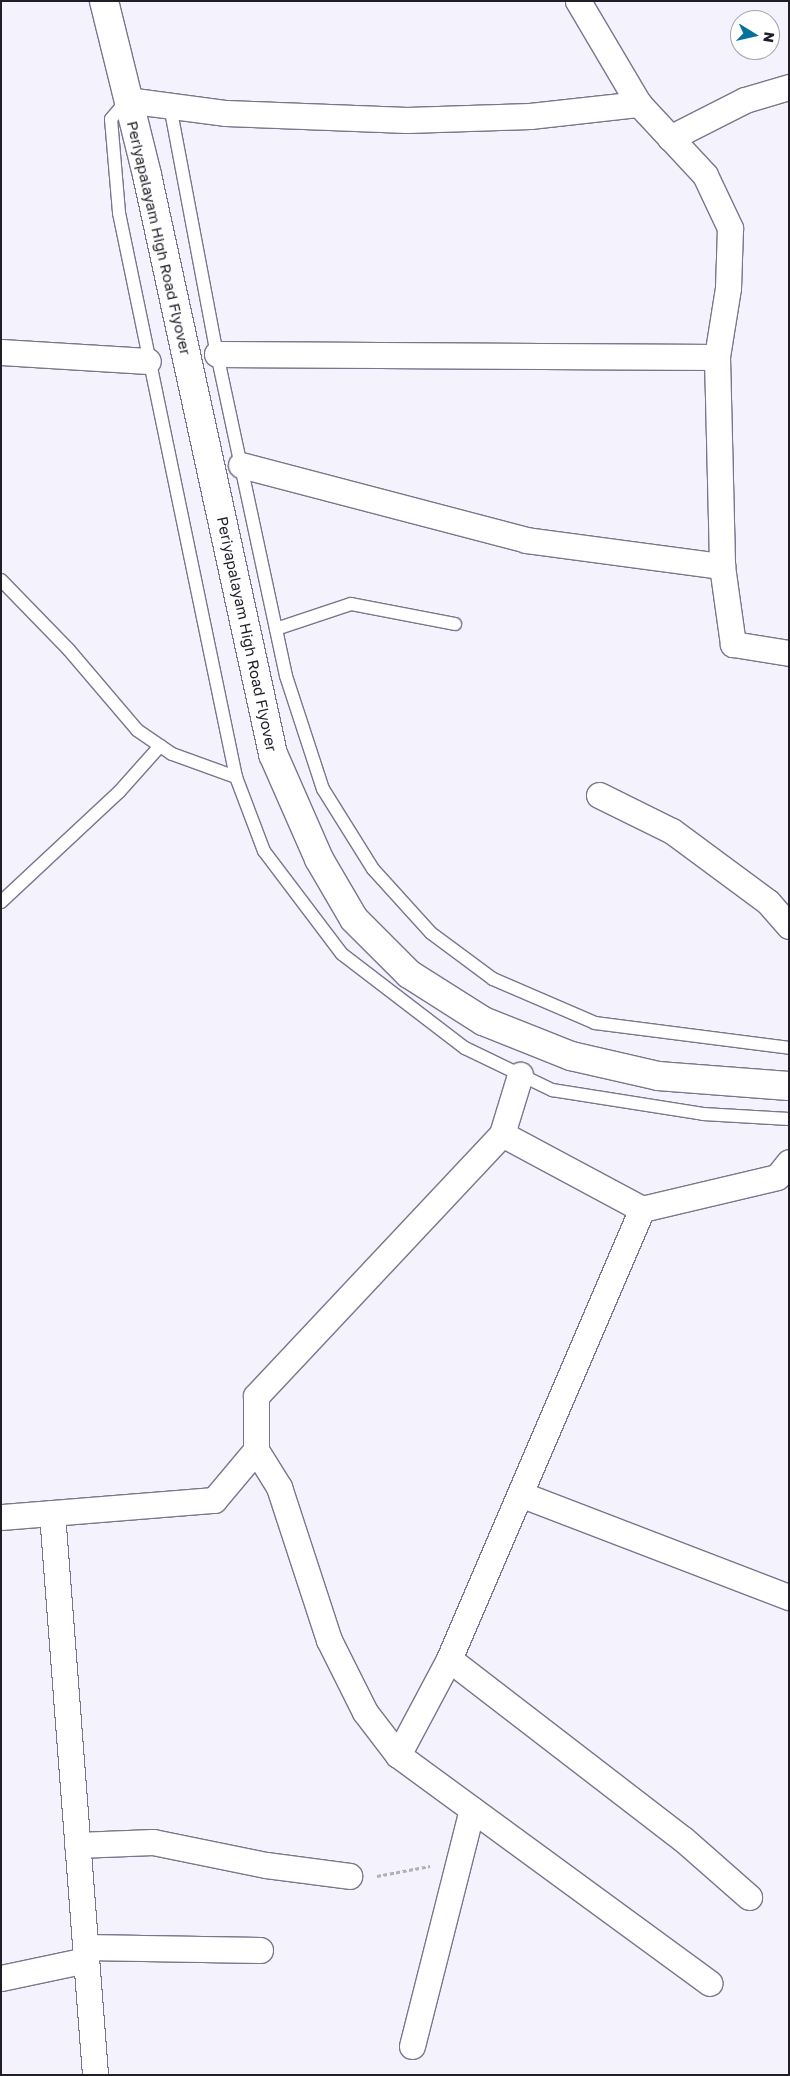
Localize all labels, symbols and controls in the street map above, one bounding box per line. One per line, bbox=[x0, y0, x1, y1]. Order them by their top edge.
north arrow bbox=[730, 10, 780, 60]
text: N bbox=[760, 31, 779, 44]
street label: Periyapalayam High Road Flyover bbox=[123, 119, 195, 357]
street label: Periyapalayam High Road Flyover bbox=[213, 515, 281, 753]

